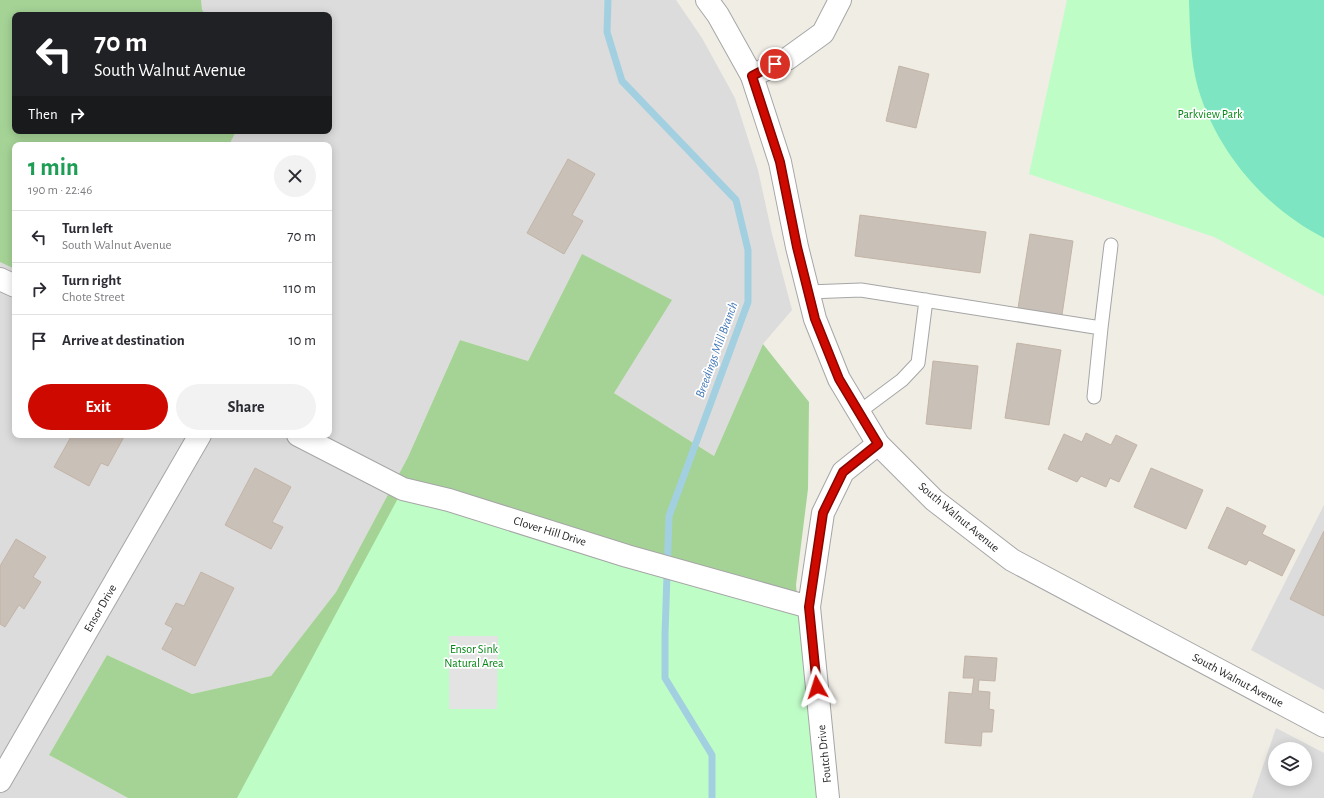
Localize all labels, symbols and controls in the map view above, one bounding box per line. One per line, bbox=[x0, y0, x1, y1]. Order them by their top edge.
icon: left bbox=[28, 28, 80, 80]
text: 70 m bbox=[94, 29, 148, 57]
pin bbox=[758, 47, 792, 81]
icon: arrive bbox=[764, 53, 786, 75]
text: South Walnut Avenue bbox=[94, 62, 246, 80]
icon: right bbox=[66, 104, 88, 126]
text: Then bbox=[28, 107, 58, 122]
park label: Parkview Park bbox=[1177, 108, 1243, 120]
button: close bbox=[274, 155, 316, 197]
text: 1 min bbox=[28, 156, 79, 180]
text: 190 m · 22:46 bbox=[28, 184, 92, 197]
text: Turn left bbox=[62, 221, 113, 236]
icon: left bbox=[28, 226, 50, 248]
text: 70 m bbox=[287, 229, 316, 244]
text: South Walnut Avenue bbox=[62, 239, 172, 252]
text: Turn right bbox=[62, 273, 121, 288]
icon: right bbox=[28, 278, 50, 300]
text: 110 m bbox=[283, 281, 316, 296]
text: Chote Street bbox=[62, 291, 125, 304]
water label: Breedings Mill Branch bbox=[694, 300, 740, 400]
icon: arrive bbox=[28, 330, 50, 352]
text: Arrive at destination bbox=[62, 333, 185, 348]
text: 10 m bbox=[288, 333, 316, 348]
button: Exit bbox=[28, 384, 168, 430]
button: Share bbox=[176, 384, 316, 430]
street label: South Walnut Avenue bbox=[916, 480, 1002, 554]
street label: Clover Hill Drive bbox=[512, 514, 588, 548]
street label: Ensor Drive bbox=[82, 582, 118, 634]
park label: Ensor Sink Natural Area bbox=[444, 643, 504, 669]
street label: South Walnut Avenue bbox=[1191, 651, 1285, 709]
position arrow bbox=[796, 666, 838, 708]
street label: Foutch Drive bbox=[815, 724, 833, 784]
map controls bbox=[1268, 742, 1312, 786]
button: layers bbox=[1268, 742, 1312, 786]

